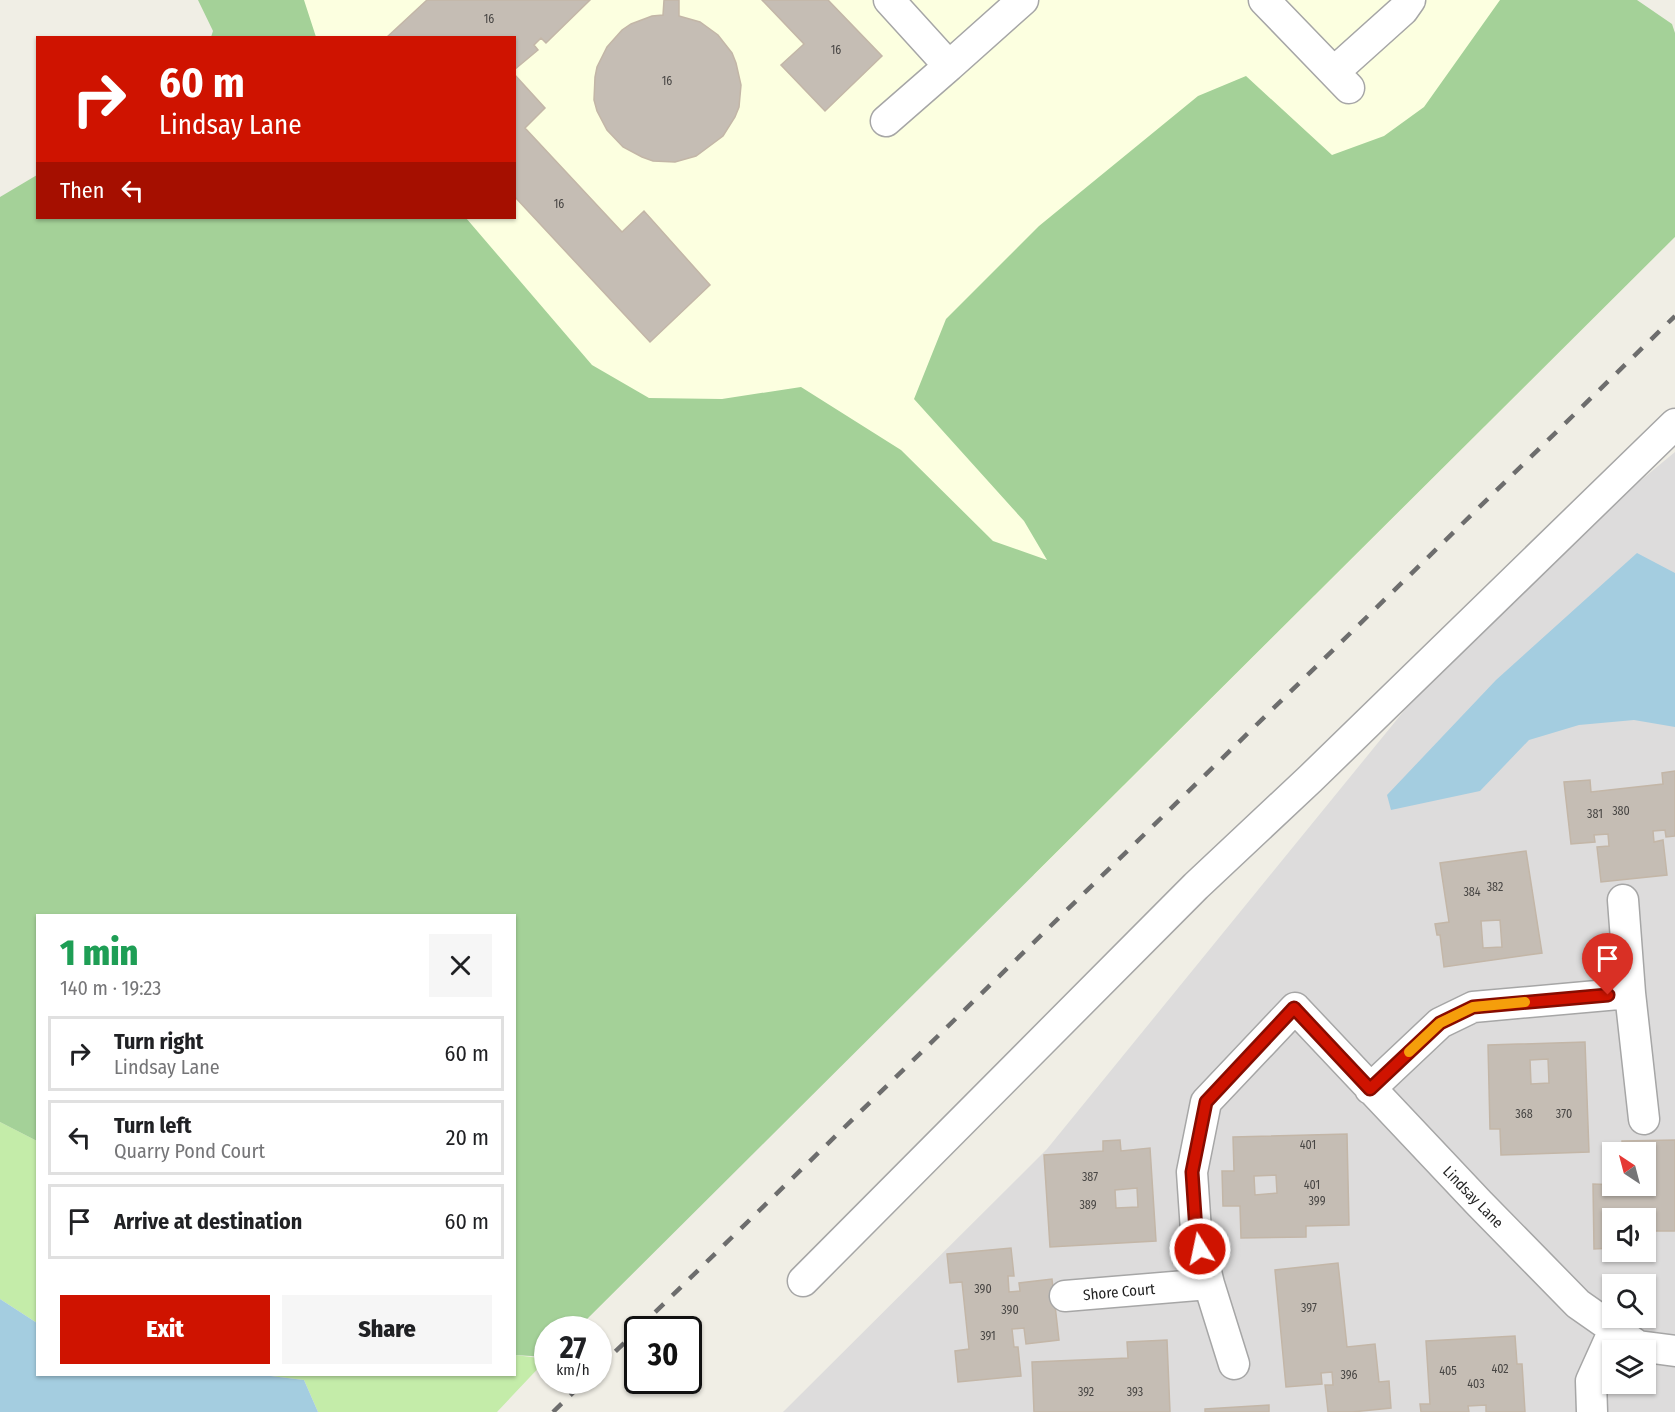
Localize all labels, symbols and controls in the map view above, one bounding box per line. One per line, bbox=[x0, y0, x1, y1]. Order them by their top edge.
house number: 16 bbox=[484, 12, 494, 26]
house number: 16 bbox=[831, 43, 841, 57]
text: 60 m bbox=[159, 58, 245, 108]
icon: right bbox=[60, 60, 138, 138]
house number: 16 bbox=[662, 74, 672, 88]
text: Lindsay Lane bbox=[159, 109, 302, 141]
icon: left bbox=[116, 174, 149, 207]
text: Then bbox=[60, 177, 104, 204]
house number: 16 bbox=[554, 197, 564, 211]
house number: 380 bbox=[1612, 804, 1630, 818]
house number: 381 bbox=[1587, 807, 1603, 821]
house number: 382 bbox=[1487, 880, 1503, 894]
house number: 384 bbox=[1463, 885, 1481, 899]
text: 1 min bbox=[60, 931, 138, 975]
pin bbox=[1582, 933, 1633, 995]
button: close bbox=[429, 934, 492, 997]
icon: arrive bbox=[1591, 942, 1624, 975]
text: 140 m · 19:23 bbox=[60, 976, 161, 1000]
text: Turn right bbox=[114, 1028, 203, 1055]
icon: right bbox=[63, 1037, 96, 1070]
text: 60 m bbox=[445, 1040, 489, 1067]
text: Lindsay Lane bbox=[114, 1055, 220, 1079]
house number: 368 bbox=[1515, 1107, 1533, 1121]
house number: 370 bbox=[1556, 1107, 1572, 1121]
text: Turn left bbox=[114, 1112, 192, 1139]
icon: left bbox=[63, 1121, 96, 1154]
text: 20 m bbox=[446, 1124, 489, 1151]
house number: 401 bbox=[1300, 1138, 1316, 1152]
text: Quarry Pond Court bbox=[114, 1139, 265, 1163]
north arrow bbox=[1602, 1142, 1656, 1196]
map controls bbox=[1602, 1142, 1656, 1394]
street label: Lindsay Lane bbox=[1439, 1162, 1507, 1232]
house number: 387 bbox=[1082, 1170, 1098, 1184]
house number: 401 bbox=[1304, 1178, 1320, 1192]
house number: 399 bbox=[1309, 1194, 1326, 1208]
house number: 389 bbox=[1079, 1198, 1097, 1212]
icon: arrive bbox=[63, 1205, 96, 1238]
text: Arrive at destination bbox=[114, 1208, 302, 1235]
text: 60 m bbox=[445, 1208, 489, 1235]
button: sound bbox=[1602, 1208, 1656, 1262]
position arrow bbox=[1168, 1217, 1232, 1281]
button: search bbox=[1602, 1274, 1656, 1328]
street label: Shore Court bbox=[1082, 1280, 1156, 1304]
house number: 390 bbox=[974, 1282, 992, 1296]
button: Exit bbox=[60, 1295, 270, 1364]
button: Share bbox=[282, 1295, 492, 1364]
house number: 397 bbox=[1301, 1301, 1317, 1315]
house number: 390 bbox=[1001, 1303, 1019, 1317]
speed limit sign: 30 bbox=[624, 1316, 702, 1394]
house number: 391 bbox=[980, 1329, 996, 1343]
text: 27 bbox=[560, 1330, 586, 1366]
button: layers bbox=[1602, 1340, 1656, 1394]
text: km/h bbox=[556, 1361, 590, 1379]
house number: 402 bbox=[1491, 1362, 1509, 1376]
house number: 405 bbox=[1439, 1364, 1457, 1378]
house number: 396 bbox=[1340, 1368, 1358, 1382]
house number: 403 bbox=[1467, 1377, 1485, 1391]
house number: 392 bbox=[1078, 1385, 1094, 1399]
house number: 393 bbox=[1127, 1385, 1143, 1399]

